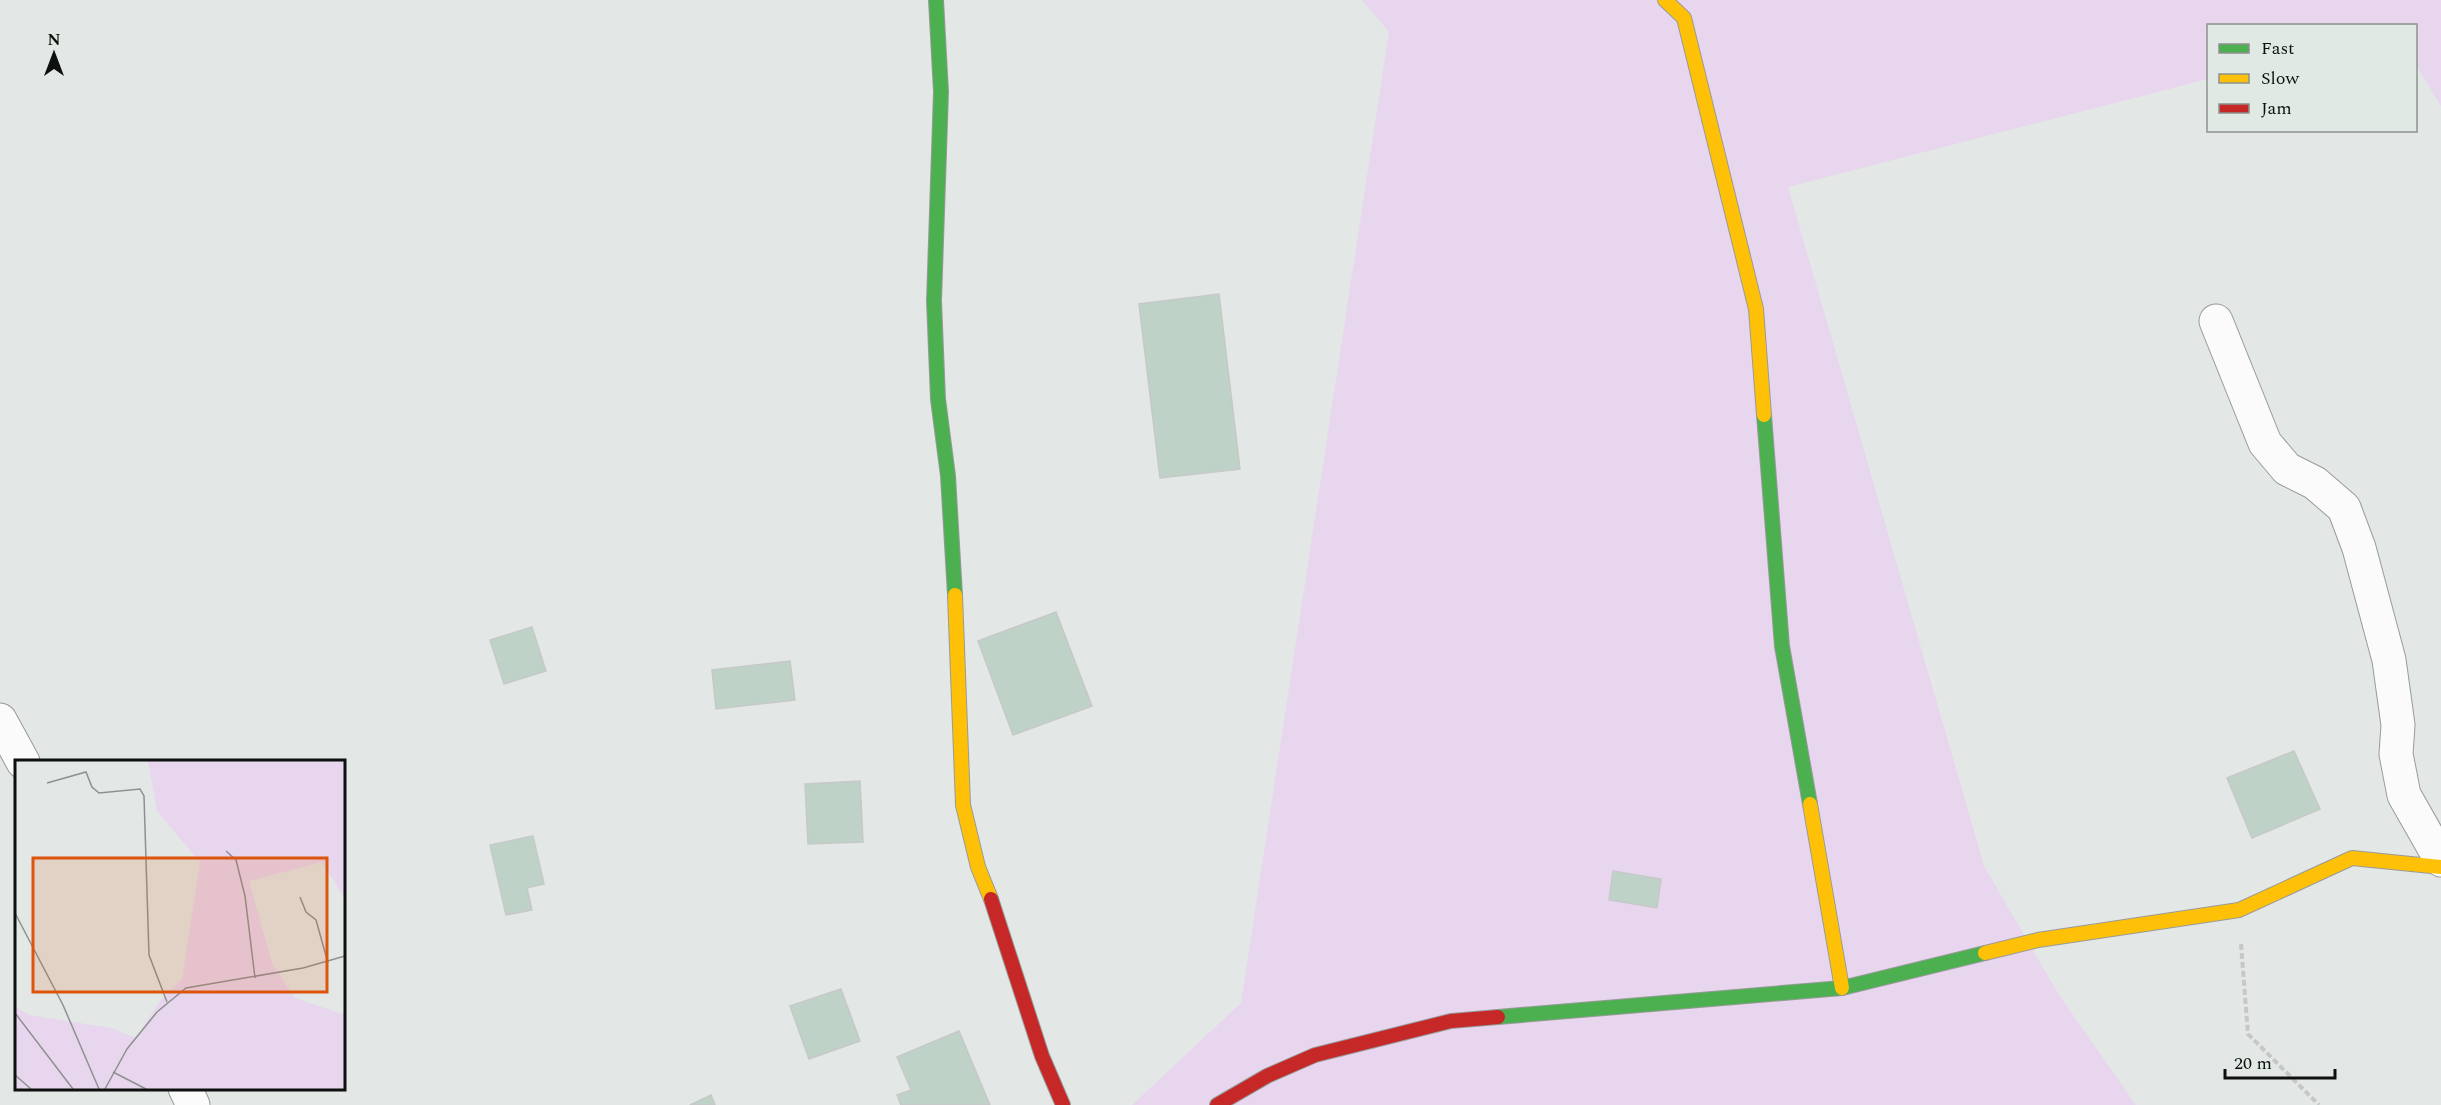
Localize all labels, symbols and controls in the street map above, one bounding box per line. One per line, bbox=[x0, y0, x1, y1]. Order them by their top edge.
north arrow bbox=[24, 24, 84, 84]
legend bbox=[2207, 24, 2417, 132]
text: N bbox=[47, 28, 61, 52]
text: Fast bbox=[2261, 35, 2294, 62]
text: Slow bbox=[2261, 65, 2300, 92]
text: Jam bbox=[2261, 95, 2292, 122]
inset map bbox=[15, 760, 345, 1090]
scale bar bbox=[2225, 1042, 2334, 1080]
text: 20 m bbox=[2234, 1050, 2272, 1077]

